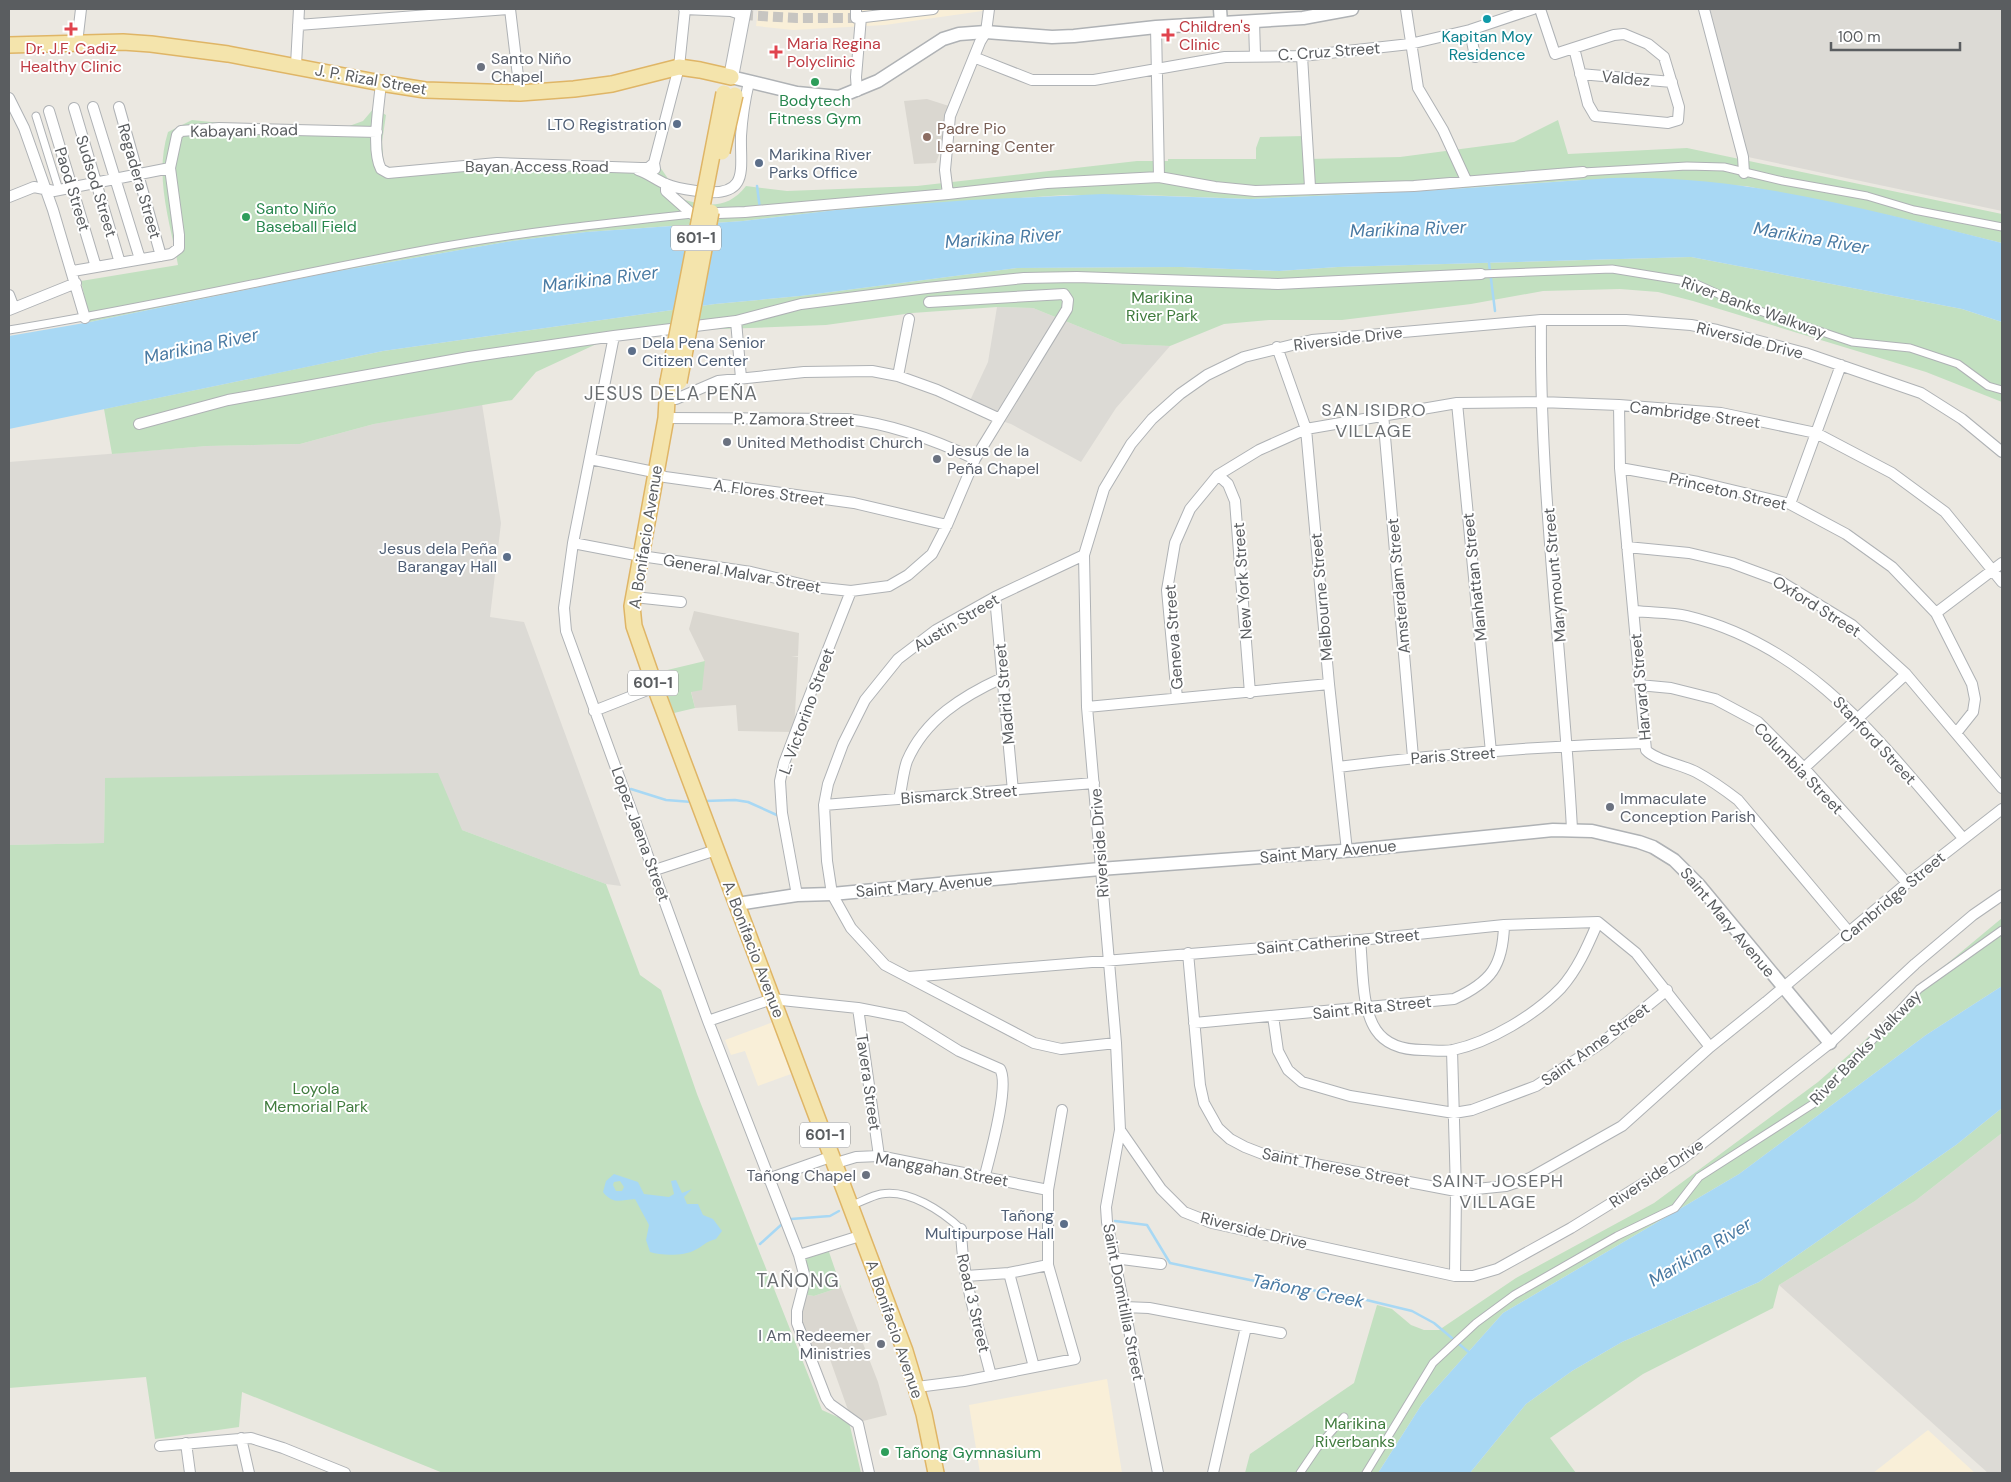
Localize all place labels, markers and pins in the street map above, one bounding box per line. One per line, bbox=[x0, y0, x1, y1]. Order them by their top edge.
marker: Kapitan Moy Residence bbox=[1481, 13, 1493, 25]
place label: Children's Clinic bbox=[1179, 16, 1251, 55]
marker: Dr. J.F. Cadiz Healthy Clinic bbox=[64, 22, 78, 36]
place label: Kapitan Moy Residence bbox=[1441, 26, 1533, 65]
marker: Children's Clinic bbox=[1161, 28, 1175, 42]
place label: Maria Regina Polyclinic bbox=[787, 33, 881, 72]
place label: Dr. J.F. Cadiz Healthy Clinic bbox=[20, 38, 122, 77]
marker: Maria Regina Polyclinic bbox=[769, 45, 783, 59]
place label: Santo Niño Chapel bbox=[491, 48, 572, 87]
marker: Santo Niño Chapel bbox=[475, 61, 487, 73]
marker: Bodytech Fitness Gym bbox=[809, 76, 821, 88]
place label: Bodytech Fitness Gym bbox=[769, 90, 861, 129]
place label: LTO Registration bbox=[547, 114, 667, 135]
marker: LTO Registration bbox=[671, 118, 683, 130]
place label: Padre Pio Learning Center bbox=[937, 118, 1055, 157]
marker: Padre Pio Learning Center bbox=[921, 131, 933, 143]
place label: Marikina River Parks Office bbox=[769, 144, 871, 183]
marker: Marikina River Parks Office bbox=[753, 157, 765, 169]
place label: Santo Niño Baseball Field bbox=[256, 198, 357, 237]
marker: Santo Niño Baseball Field bbox=[240, 211, 252, 223]
place label: Dela Pena Senior Citizen Center bbox=[642, 332, 766, 371]
marker: Dela Pena Senior Citizen Center bbox=[626, 345, 638, 357]
place label: United Methodist Church bbox=[737, 432, 923, 453]
marker: United Methodist Church bbox=[721, 436, 733, 448]
place label: Jesus de la Peña Chapel bbox=[947, 440, 1039, 479]
marker: Jesus de la Peña Chapel bbox=[931, 453, 943, 465]
place label: Jesus dela Peña Barangay Hall bbox=[379, 538, 497, 577]
marker: Jesus dela Peña Barangay Hall bbox=[501, 551, 513, 563]
place label: Immaculate Conception Parish bbox=[1620, 788, 1756, 827]
marker: Immaculate Conception Parish bbox=[1604, 801, 1616, 813]
place label: Tañong Chapel bbox=[746, 1165, 856, 1186]
marker: Tañong Chapel bbox=[860, 1169, 872, 1181]
place label: Tañong Multipurpose Hall bbox=[925, 1205, 1054, 1244]
marker: Tañong Multipurpose Hall bbox=[1058, 1218, 1070, 1230]
place label: I Am Redeemer Ministries bbox=[758, 1325, 871, 1364]
marker: I Am Redeemer Ministries bbox=[875, 1338, 887, 1350]
place label: Tañong Gymnasium bbox=[895, 1442, 1041, 1463]
marker: Tañong Gymnasium bbox=[879, 1446, 891, 1458]

